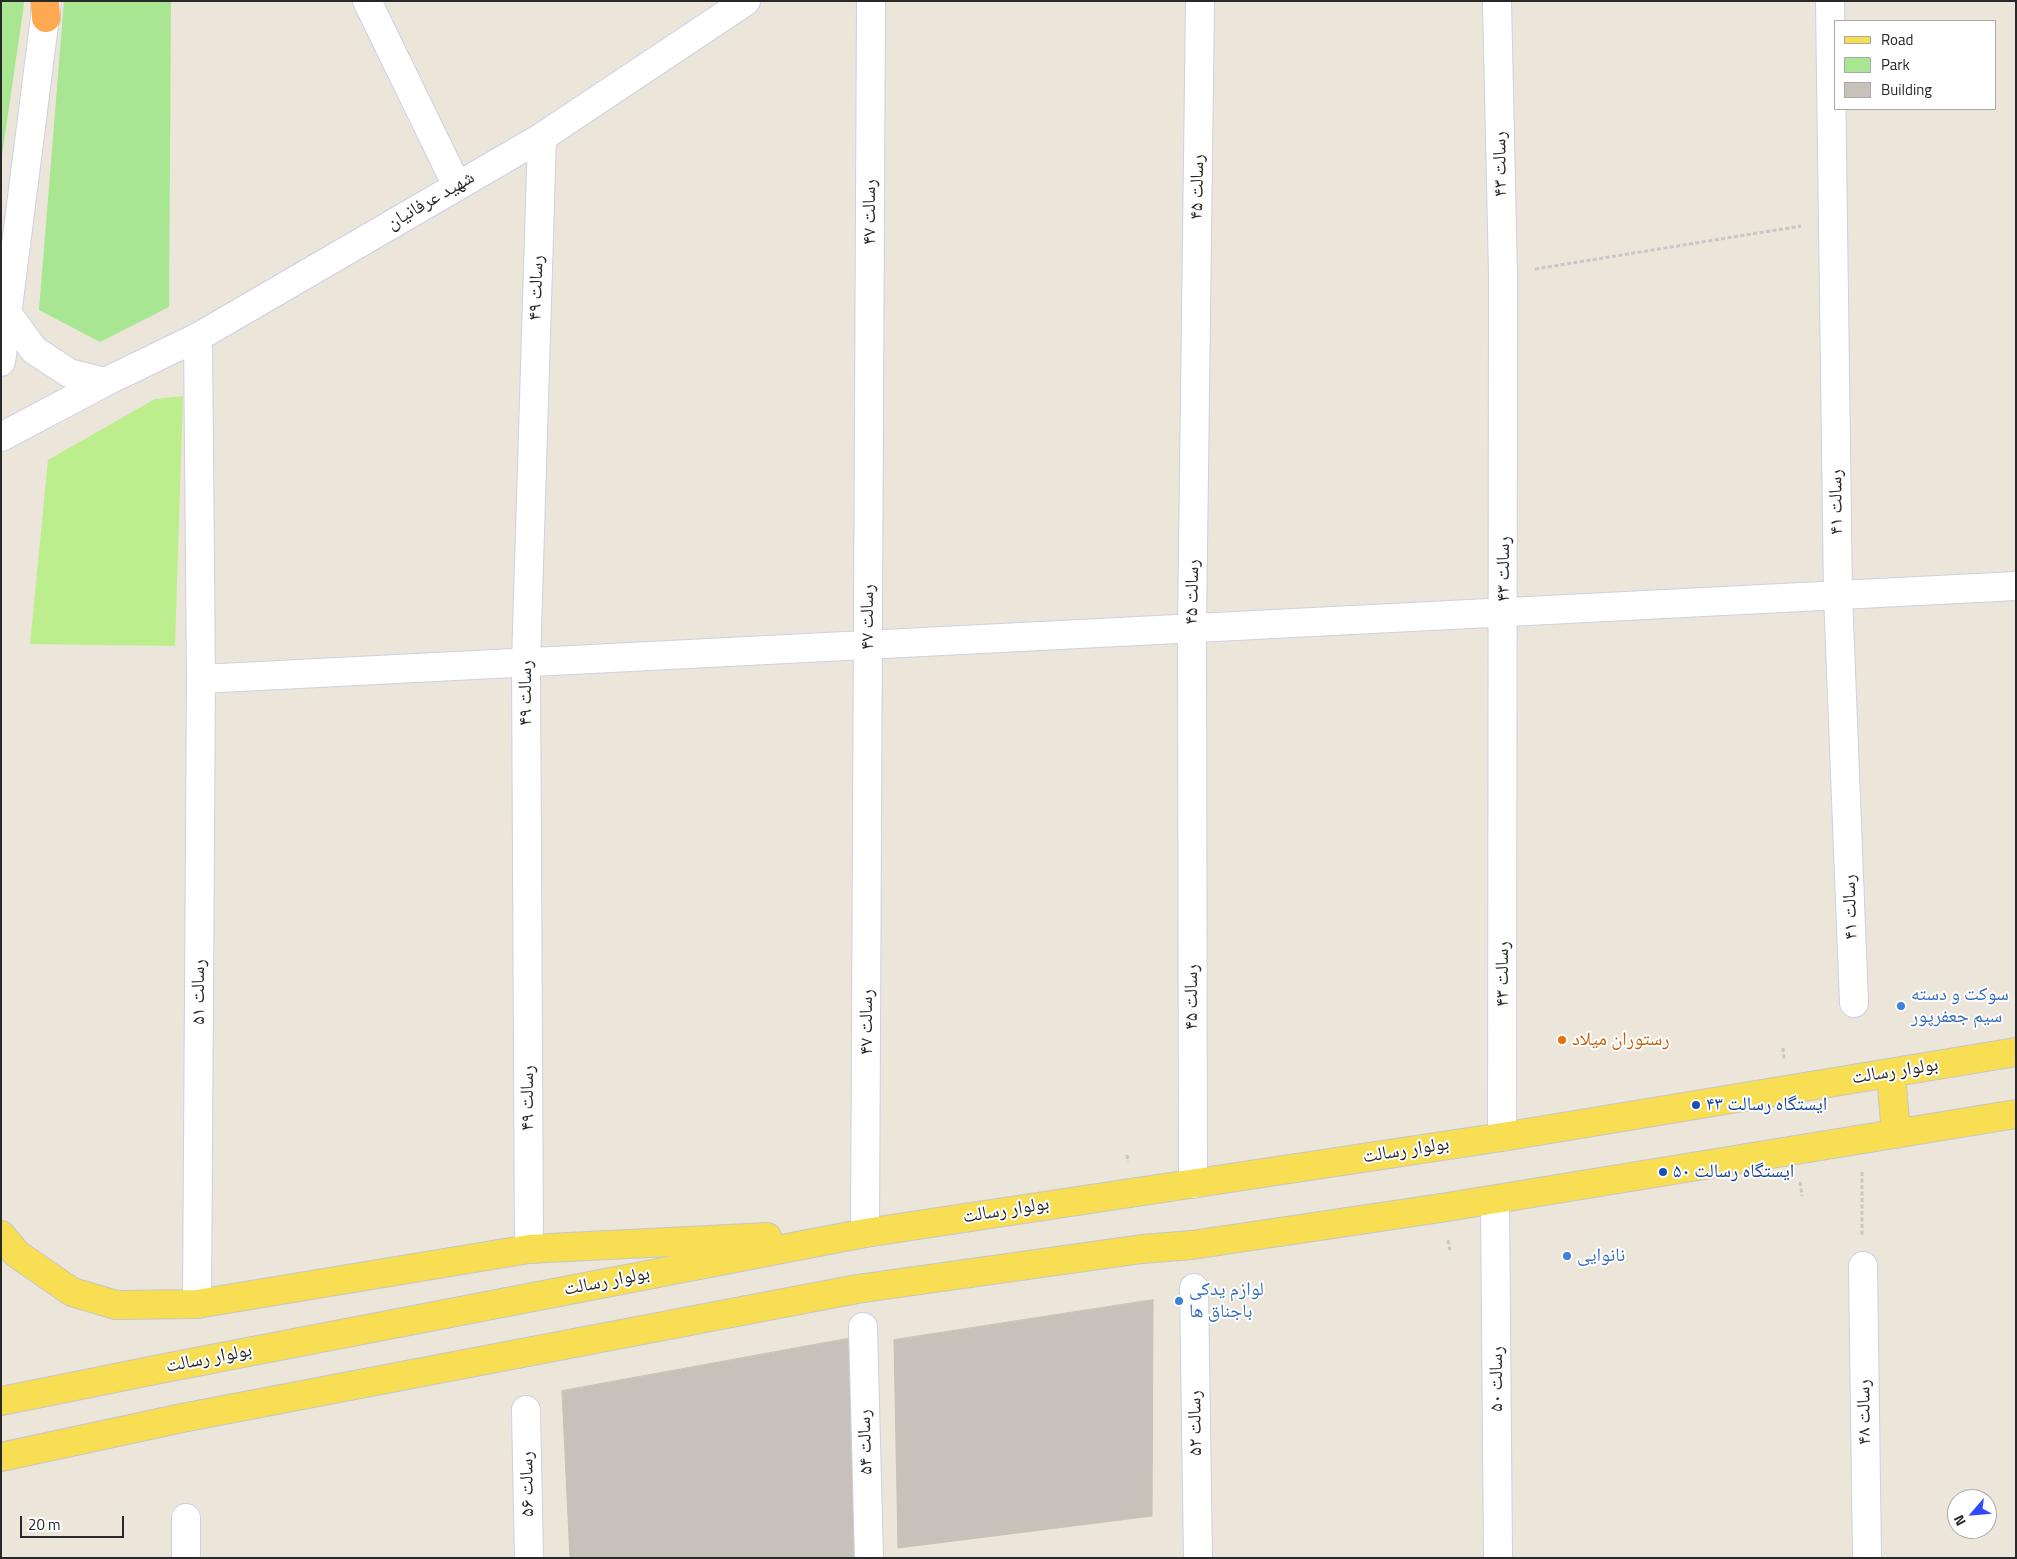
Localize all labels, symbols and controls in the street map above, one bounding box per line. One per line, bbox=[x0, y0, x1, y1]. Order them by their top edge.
legend bbox=[1834, 20, 1997, 110]
text: Road bbox=[1881, 28, 1913, 51]
text: Park bbox=[1881, 53, 1910, 76]
text: Building bbox=[1881, 78, 1932, 101]
street label: رسالت ۴۳ bbox=[1489, 131, 1513, 197]
street label: رسالت ۴۵ bbox=[1186, 154, 1210, 220]
street label: شهید عرفانیان bbox=[383, 167, 479, 235]
street label: رسالت ۴۷ bbox=[859, 179, 881, 245]
street label: رسالت ۴۹ bbox=[524, 255, 550, 321]
street label: رسالت ۴۱ bbox=[1825, 469, 1849, 535]
street label: رسالت ۴۳ bbox=[1493, 536, 1515, 602]
street label: رسالت ۴۵ bbox=[1181, 559, 1205, 625]
street label: رسالت ۴۷ bbox=[857, 584, 879, 650]
street label: رسالت ۴۹ bbox=[515, 660, 537, 726]
street label: رسالت ۴۱ bbox=[1838, 874, 1864, 940]
street label: رسالت ۴۳ bbox=[1492, 941, 1514, 1007]
street label: رسالت ۵۱ bbox=[188, 959, 210, 1025]
street label: رسالت ۴۵ bbox=[1181, 964, 1203, 1030]
place label: سوکت و دسته سیم جعفرپور bbox=[1911, 984, 2009, 1028]
street label: رسالت ۴۷ bbox=[856, 989, 878, 1055]
marker: سوکت و دسته سیم جعفرپور bbox=[1895, 1000, 1907, 1012]
place label: رستوران میلاد bbox=[1572, 1029, 1670, 1051]
marker: رستوران میلاد bbox=[1556, 1034, 1568, 1046]
street label: بولوار رسالت bbox=[1850, 1054, 1940, 1090]
street label: رسالت ۴۹ bbox=[517, 1065, 539, 1131]
place label: ایستگاه رسالت ۴۳ bbox=[1706, 1094, 1827, 1116]
marker: ایستگاه رسالت ۴۳ bbox=[1690, 1099, 1702, 1111]
street label: بولوار رسالت bbox=[1361, 1133, 1451, 1169]
place label: ایستگاه رسالت ۵۰ bbox=[1673, 1161, 1794, 1183]
marker: ایستگاه رسالت ۵۰ bbox=[1657, 1166, 1669, 1178]
street label: بولوار رسالت bbox=[961, 1193, 1051, 1229]
place label: نانوایی bbox=[1577, 1245, 1625, 1267]
marker: نانوایی bbox=[1561, 1250, 1573, 1262]
street label: بولوار رسالت bbox=[562, 1262, 652, 1302]
place label: لوازم یدکی باجناق ها bbox=[1189, 1279, 1264, 1323]
marker: لوازم یدکی باجناق ها bbox=[1173, 1295, 1185, 1307]
street label: بولوار رسالت bbox=[164, 1339, 254, 1379]
street label: رسالت ۵۰ bbox=[1486, 1346, 1508, 1412]
street label: رسالت ۴۸ bbox=[1853, 1379, 1877, 1445]
street label: رسالت ۵۲ bbox=[1184, 1390, 1208, 1456]
street label: رسالت ۵۴ bbox=[853, 1409, 879, 1475]
street label: رسالت ۵۶ bbox=[516, 1451, 540, 1517]
north arrow bbox=[1947, 1489, 1997, 1539]
scale bar bbox=[22, 1506, 126, 1538]
text: N bbox=[1948, 1512, 1971, 1530]
text: 20 m bbox=[28, 1513, 61, 1536]

